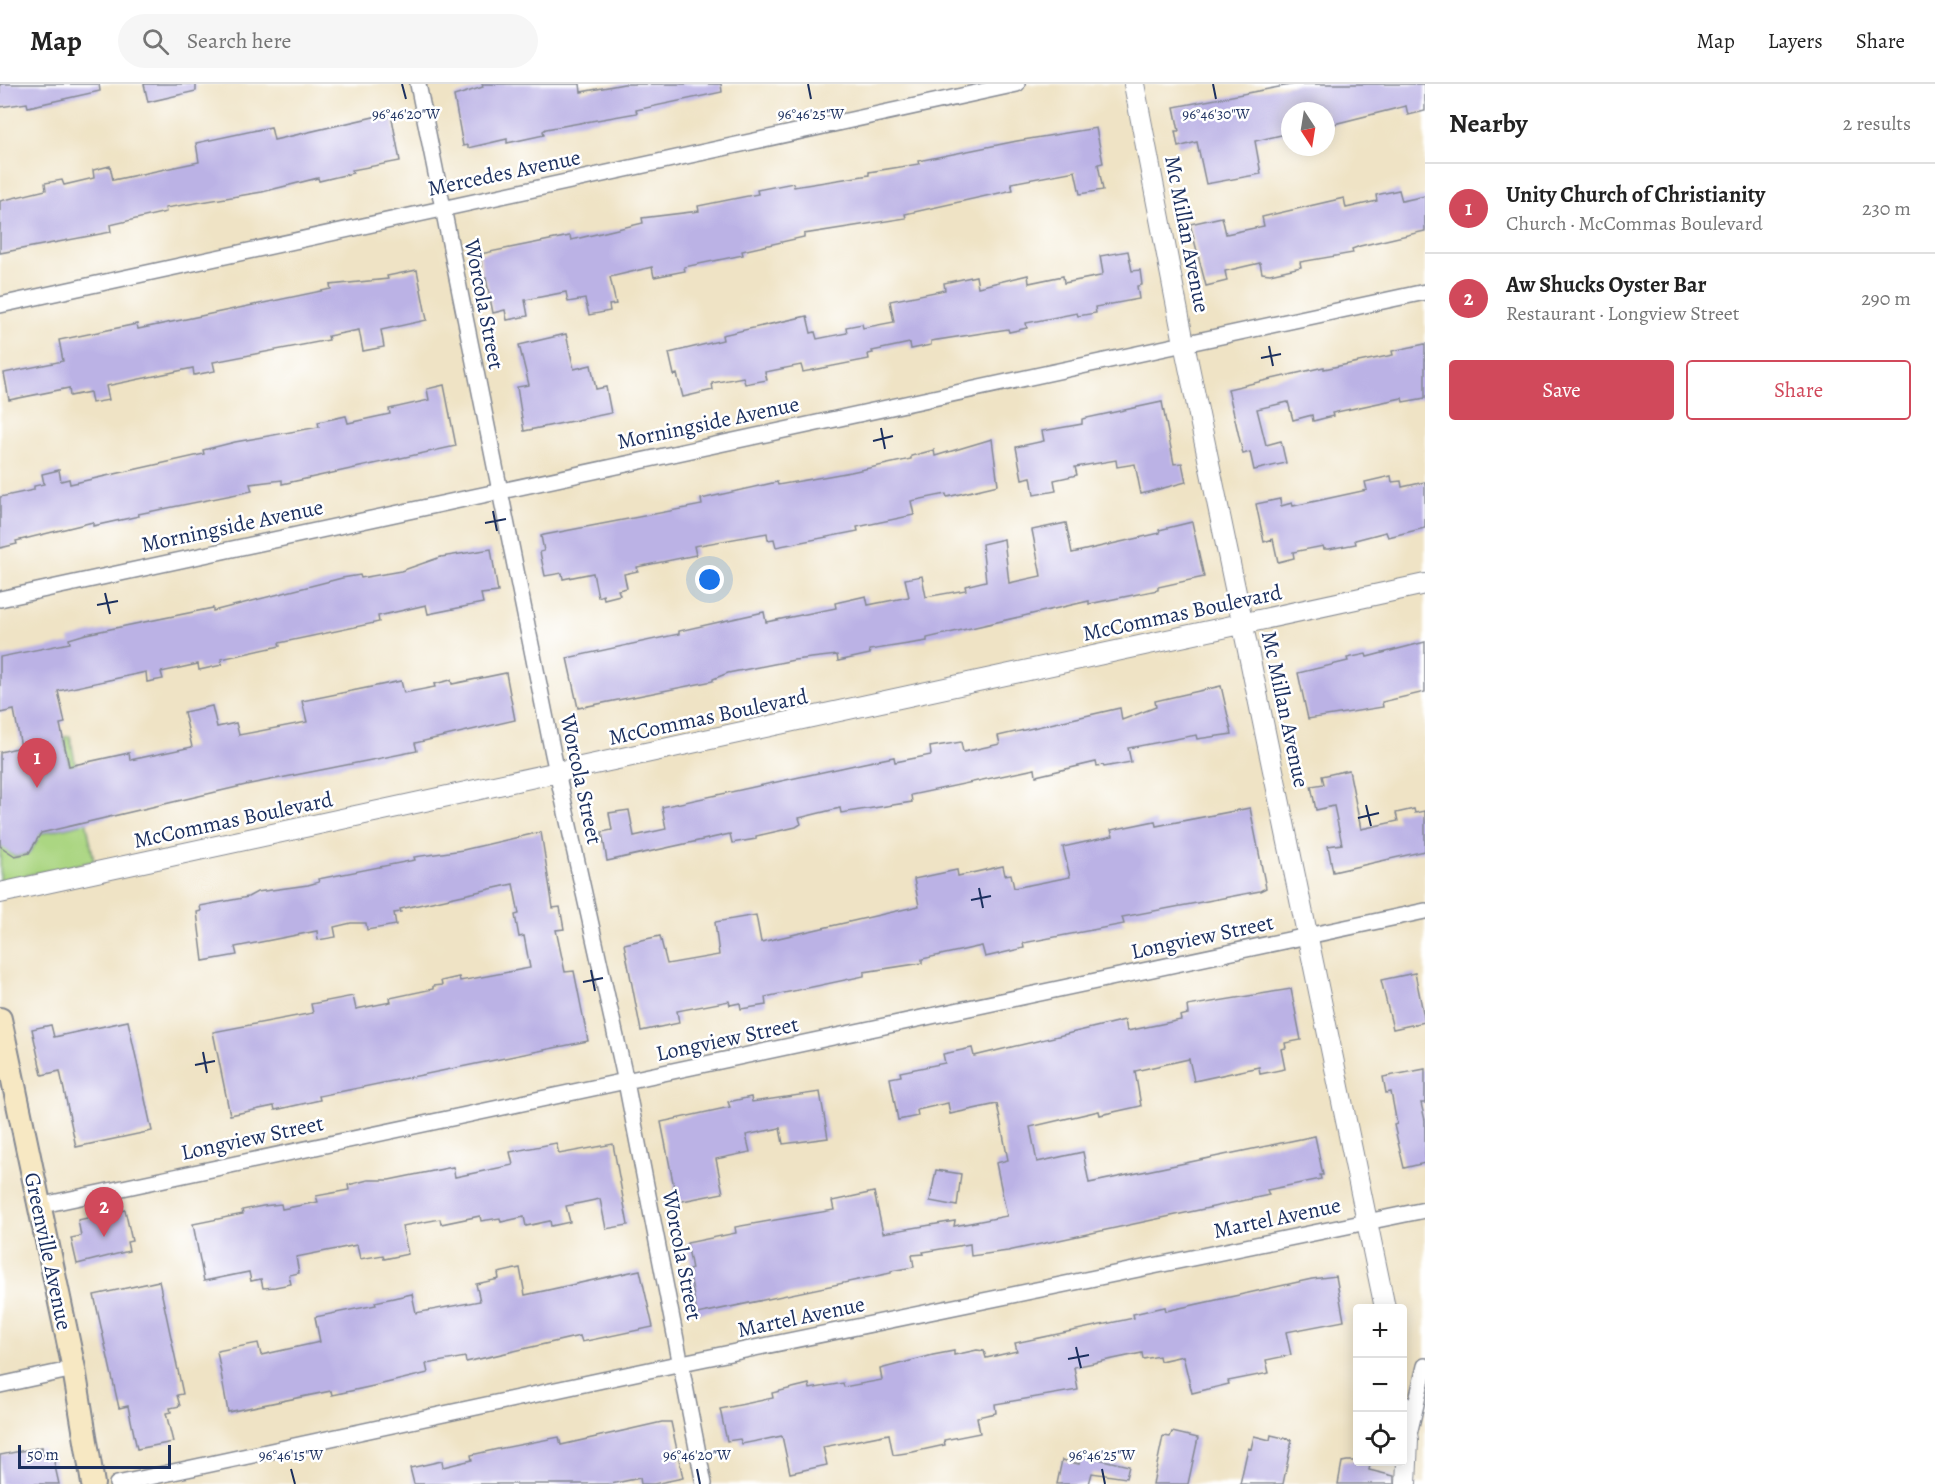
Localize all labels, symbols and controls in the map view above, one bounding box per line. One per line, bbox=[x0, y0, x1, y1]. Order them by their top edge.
search box bbox=[118, 14, 538, 68]
text: Map bbox=[30, 22, 82, 60]
icon: search bbox=[139, 25, 172, 58]
text: Search here bbox=[187, 26, 291, 56]
text: Map bbox=[1696, 27, 1735, 55]
text: Layers bbox=[1768, 27, 1823, 55]
text: Share bbox=[1856, 27, 1905, 55]
north arrow bbox=[1281, 102, 1335, 156]
text: 96°46'20"W bbox=[372, 104, 440, 124]
text: 96°46'25"W bbox=[778, 104, 844, 124]
text: 96°46'30"W bbox=[1182, 104, 1250, 124]
text: Nearby bbox=[1449, 106, 1528, 141]
text: 2 results bbox=[1843, 110, 1911, 137]
street label: Mercedes Avenue bbox=[425, 142, 583, 204]
street label: Mc Millan Avenue bbox=[1157, 153, 1217, 315]
text: Unity Church of Christianity bbox=[1506, 180, 1765, 210]
text: 1 bbox=[1465, 195, 1472, 222]
text: 230 m bbox=[1862, 195, 1911, 222]
text: Church · McCommas Boulevard bbox=[1506, 210, 1763, 237]
street label: Worcola Street bbox=[457, 236, 511, 372]
text: Aw Shucks Oyster Bar bbox=[1506, 270, 1707, 300]
text: 2 bbox=[1464, 285, 1473, 312]
text: 290 m bbox=[1861, 285, 1911, 312]
text: Restaurant · Longview Street bbox=[1506, 300, 1739, 327]
button: Save bbox=[1449, 360, 1674, 420]
button: Share bbox=[1686, 360, 1911, 420]
street label: Morningside Avenue bbox=[614, 389, 802, 457]
street label: Morningside Avenue bbox=[138, 492, 326, 560]
your location bbox=[695, 565, 724, 594]
street label: McCommas Boulevard bbox=[1080, 577, 1285, 649]
street label: Mc Millan Avenue bbox=[1254, 628, 1316, 790]
street label: McCommas Boulevard bbox=[606, 681, 811, 753]
street label: Worcola Street bbox=[552, 711, 609, 847]
pin: 1 bbox=[18, 738, 57, 788]
street label: McCommas Boulevard bbox=[131, 784, 336, 856]
street label: Longview Street bbox=[1128, 907, 1276, 967]
street label: Longview Street bbox=[653, 1009, 801, 1069]
street label: Longview Street bbox=[178, 1108, 326, 1168]
street label: Greenville Avenue bbox=[17, 1170, 79, 1333]
street label: Worcola Street bbox=[655, 1187, 709, 1323]
pin: 2 bbox=[84, 1188, 124, 1237]
street label: Martel Avenue bbox=[1211, 1190, 1344, 1246]
street label: Martel Avenue bbox=[735, 1289, 868, 1345]
map controls bbox=[1353, 1304, 1407, 1466]
button: + bbox=[1353, 1304, 1407, 1358]
button: − bbox=[1353, 1358, 1407, 1412]
button: locate bbox=[1353, 1412, 1407, 1466]
scale bar bbox=[18, 1442, 171, 1470]
text: 50 m bbox=[27, 1444, 59, 1466]
text: 96°46'15"W bbox=[259, 1445, 323, 1465]
text: 96°46'20"W bbox=[663, 1445, 731, 1465]
text: 96°46'25"W bbox=[1069, 1445, 1135, 1465]

